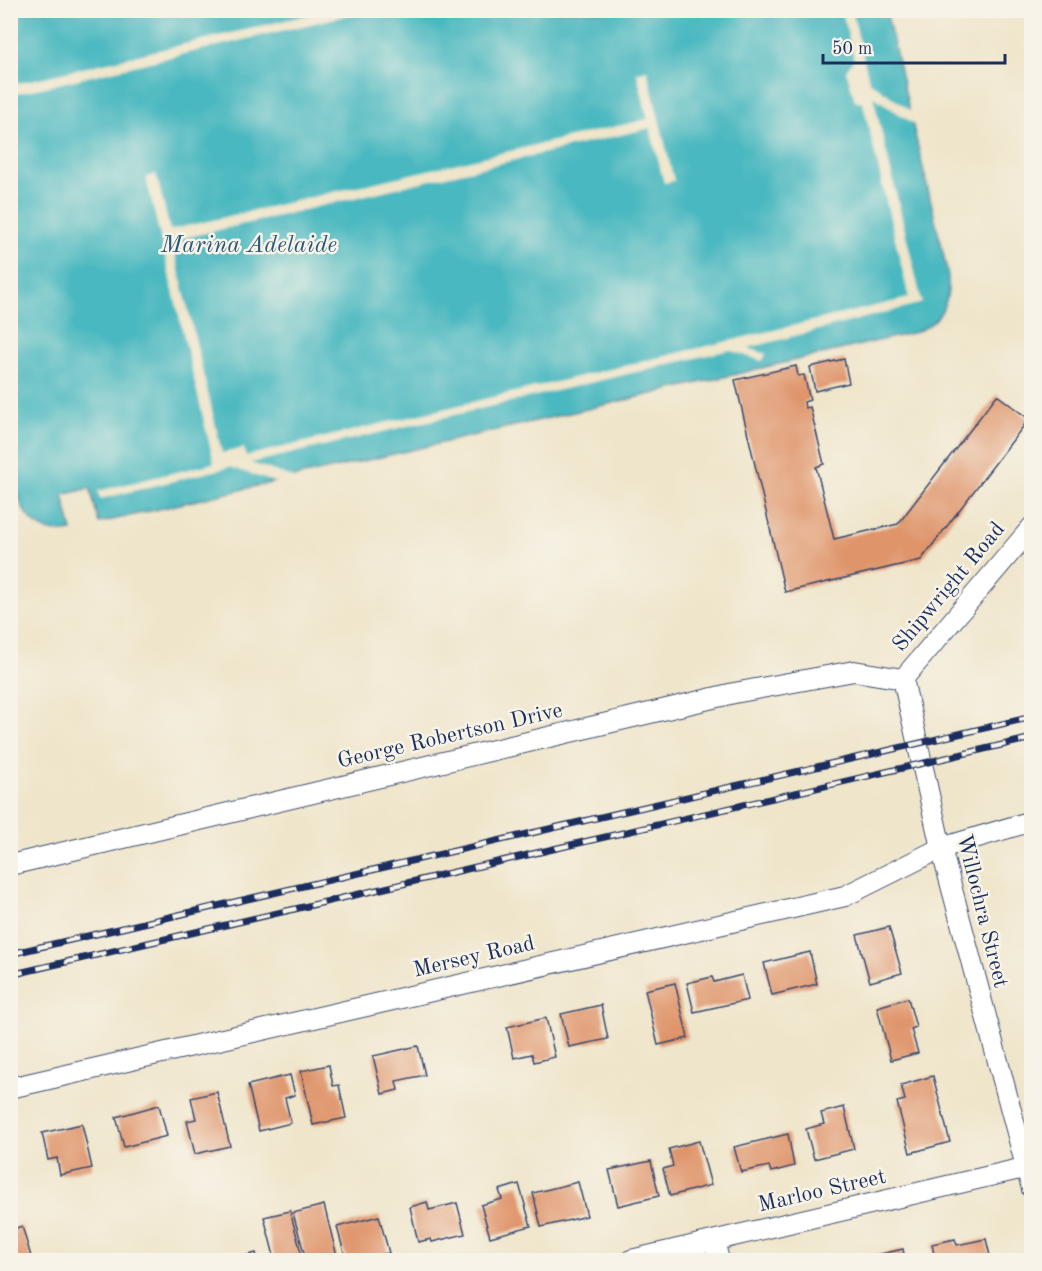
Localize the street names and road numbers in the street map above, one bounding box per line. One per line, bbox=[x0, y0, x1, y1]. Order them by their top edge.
street label: Shipwright Road bbox=[889, 518, 1009, 656]
street label: George Robertson Drive bbox=[335, 699, 565, 773]
street label: Willochra Street bbox=[952, 832, 1012, 990]
street label: Mersey Road bbox=[411, 932, 537, 982]
street label: Marloo Street bbox=[756, 1166, 888, 1216]

